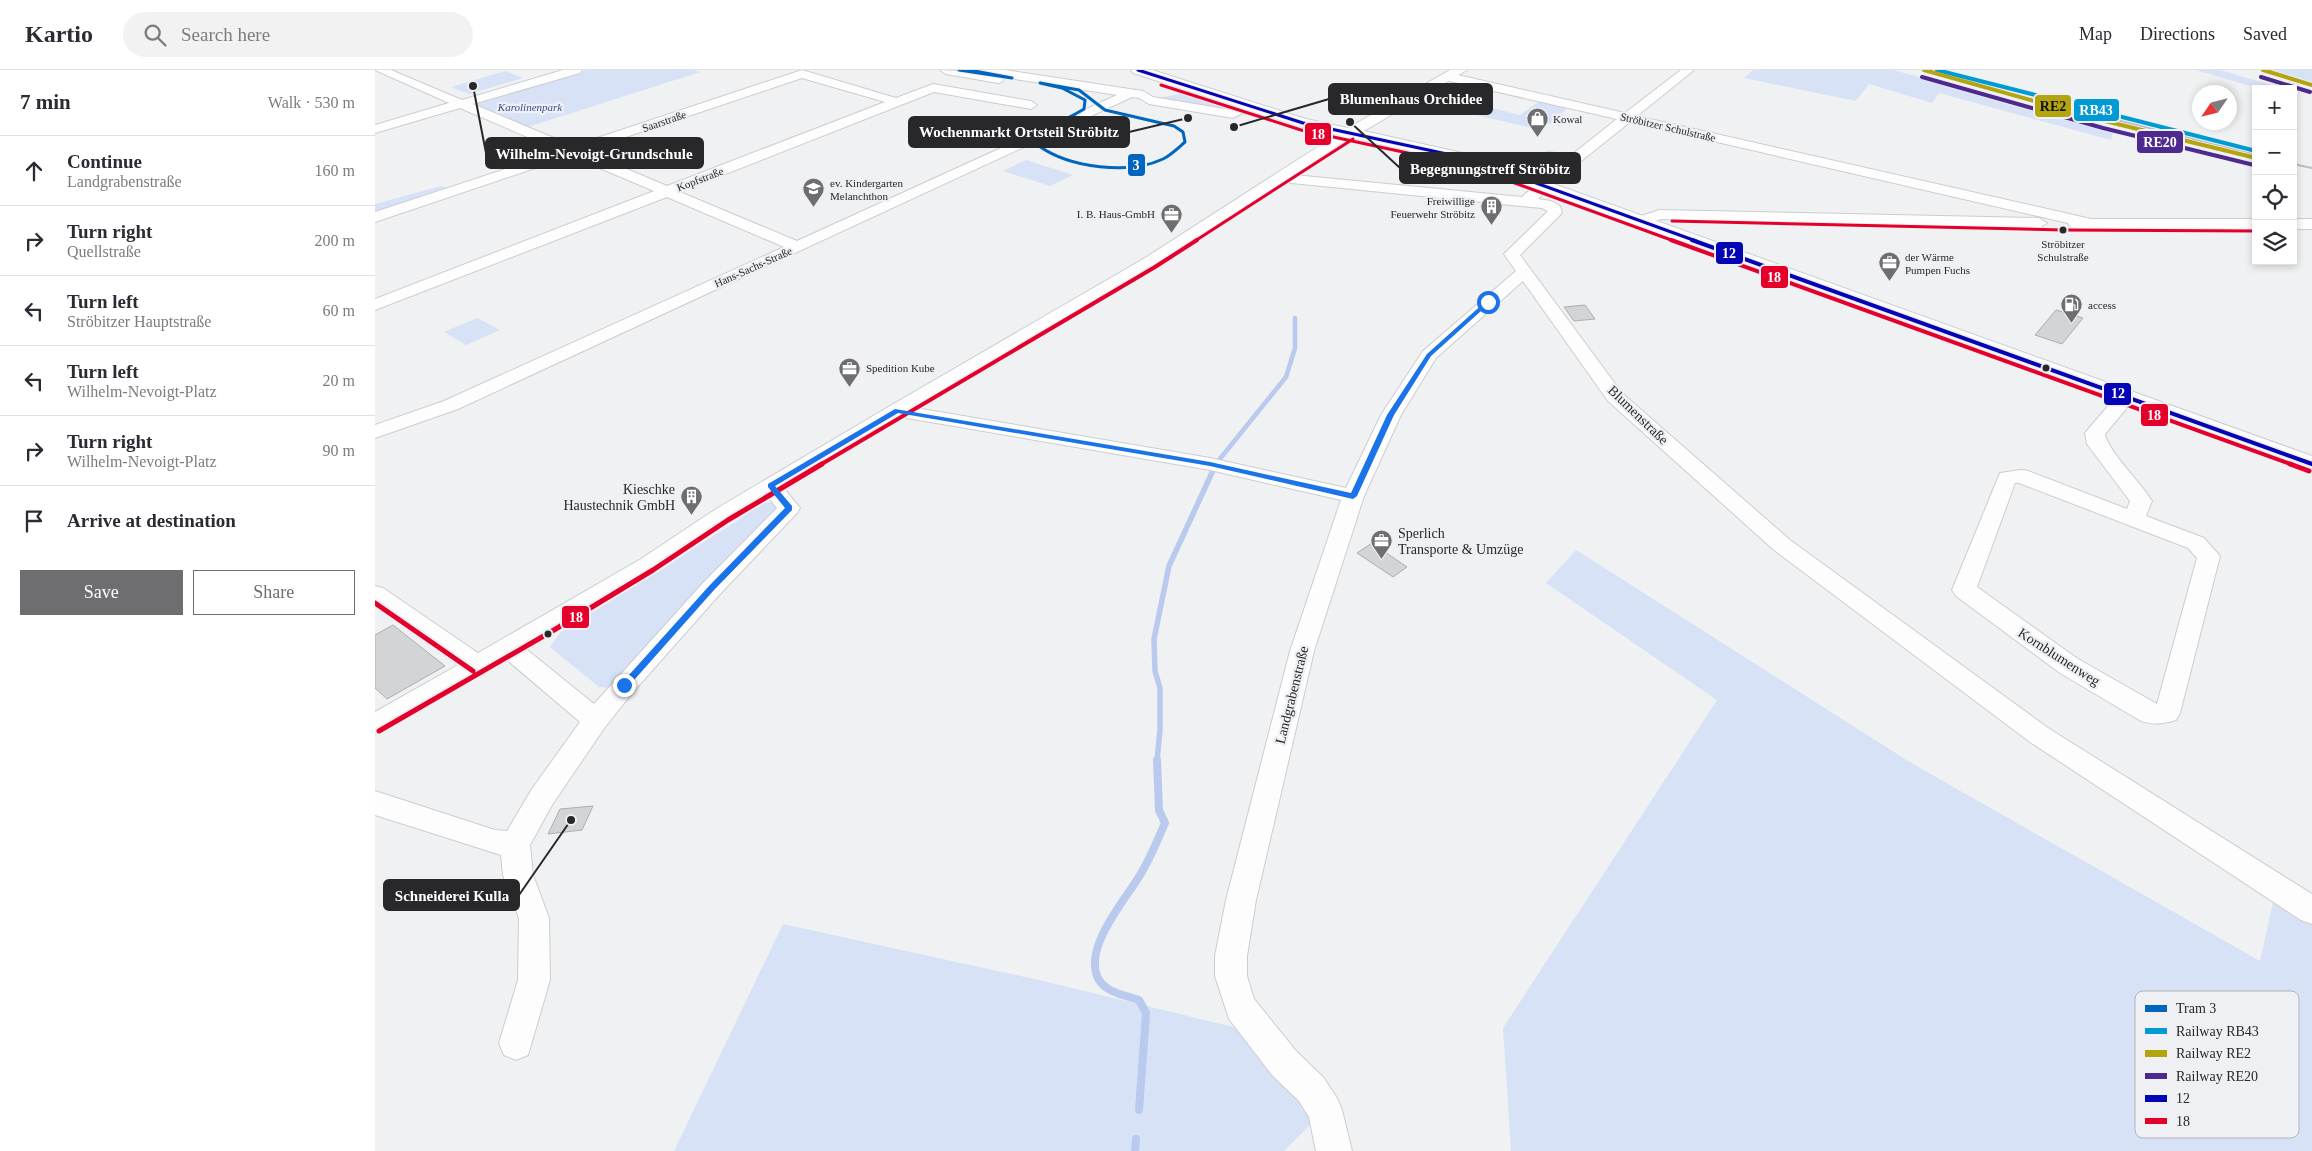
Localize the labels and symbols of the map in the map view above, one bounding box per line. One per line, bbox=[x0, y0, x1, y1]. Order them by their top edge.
callout: Blumenhaus Orchidee bbox=[1329, 84, 1492, 114]
north arrow bbox=[2192, 85, 2237, 130]
text: Blumenhaus Orchidee bbox=[1340, 91, 1483, 107]
line badge: RE2 bbox=[2034, 94, 2072, 118]
line badge: RB43 bbox=[2073, 98, 2120, 122]
text: RE2 bbox=[2040, 99, 2066, 114]
park label: Karolinenpark bbox=[497, 101, 563, 113]
text: RB43 bbox=[2079, 103, 2113, 118]
shop icon: Kowal bbox=[1525, 107, 1549, 138]
street label: Saarstraße bbox=[640, 108, 688, 134]
street label: Ströbitzer Schulstraße bbox=[1619, 110, 1717, 144]
place label: Kowal bbox=[1553, 113, 1582, 125]
callout: Wochenmarkt Ortsteil Ströbitz bbox=[909, 117, 1129, 147]
line badge: 18 bbox=[1304, 122, 1332, 146]
text: Wochenmarkt Ortsteil Ströbitz bbox=[919, 124, 1119, 140]
text: 18 bbox=[1311, 127, 1325, 142]
line badge: RE20 bbox=[2136, 130, 2184, 154]
text: RE20 bbox=[2143, 135, 2177, 150]
callout: Wilhelm-Nevoigt-Grundschule bbox=[486, 138, 703, 168]
text: Wilhelm-Nevoigt-Grundschule bbox=[495, 146, 693, 162]
line badge: 3 bbox=[1127, 153, 1146, 177]
callout: Begegnungstreff Ströbitz bbox=[1400, 153, 1580, 183]
text: 3 bbox=[1133, 158, 1140, 173]
text: Begegnungstreff Ströbitz bbox=[1410, 161, 1570, 177]
street label: Kopfstraße bbox=[675, 165, 725, 193]
school or university icon: ev. Kindergarten Melanchthon bbox=[802, 177, 826, 208]
place label: ev. Kindergarten Melanchthon bbox=[830, 177, 903, 202]
place label: Freiwillige Feuerwehr Ströbitz bbox=[1390, 195, 1475, 220]
building icon: Freiwillige Feuerwehr Ströbitz bbox=[1479, 195, 1503, 226]
office icon: I. B. Haus-GmbH bbox=[1159, 202, 1183, 233]
place label: I. B. Haus-GmbH bbox=[1077, 208, 1155, 220]
marker: Ströbitzer Schulstraße bbox=[2058, 225, 2068, 235]
place label: Ströbitzer Schulstraße bbox=[2037, 238, 2089, 263]
line badge: 12 bbox=[1715, 241, 1744, 265]
street label: Hans-Sachs-Straße bbox=[712, 244, 794, 290]
text: 12 bbox=[1722, 246, 1736, 261]
office icon: der Wärme Pumpen Fuchs bbox=[1877, 251, 1901, 282]
place label: der Wärme Pumpen Fuchs bbox=[1905, 251, 1970, 276]
line badge: 18 bbox=[1760, 265, 1789, 289]
text: 18 bbox=[1767, 270, 1781, 285]
route start bbox=[1477, 291, 1500, 314]
fuel station icon: access bbox=[2060, 293, 2084, 324]
place label: access bbox=[2088, 299, 2116, 311]
office icon: Spedition Kube bbox=[838, 356, 862, 387]
place label: Spedition Kube bbox=[866, 362, 935, 374]
unlabelled marker bbox=[2041, 363, 2051, 373]
line badge: 12 bbox=[2103, 382, 2132, 406]
street label: Blumenstraße bbox=[1605, 383, 1671, 447]
text: 12 bbox=[2111, 386, 2125, 401]
line badge: 18 bbox=[2140, 403, 2169, 427]
text: 18 bbox=[2147, 408, 2161, 423]
place label: Kieschke Haustechnik GmbH bbox=[563, 482, 675, 513]
building icon: Kieschke Haustechnik GmbH bbox=[679, 485, 703, 516]
place label: Sperlich Transporte & Umzüge bbox=[1398, 526, 1523, 557]
office icon: Sperlich Transporte & Umzüge bbox=[1370, 529, 1394, 560]
line badge: 18 bbox=[561, 605, 590, 629]
text: 18 bbox=[569, 610, 583, 625]
street label: Kornblumenweg bbox=[2015, 625, 2103, 689]
unlabelled marker bbox=[543, 629, 553, 639]
street label: Landgrabenstraße bbox=[1273, 645, 1311, 745]
route end bbox=[613, 674, 636, 697]
callout: Schneiderei Kulla bbox=[384, 880, 519, 910]
text: Schneiderei Kulla bbox=[395, 888, 510, 904]
legend bbox=[2135, 991, 2299, 1138]
text: Tram 3 bbox=[2176, 1001, 2216, 1016]
text: Railway RB43 bbox=[2176, 1024, 2259, 1039]
text: Railway RE2 bbox=[2176, 1046, 2251, 1061]
text: Railway RE20 bbox=[2176, 1069, 2258, 1084]
text: 12 bbox=[2176, 1091, 2190, 1106]
text: 18 bbox=[2176, 1114, 2190, 1129]

